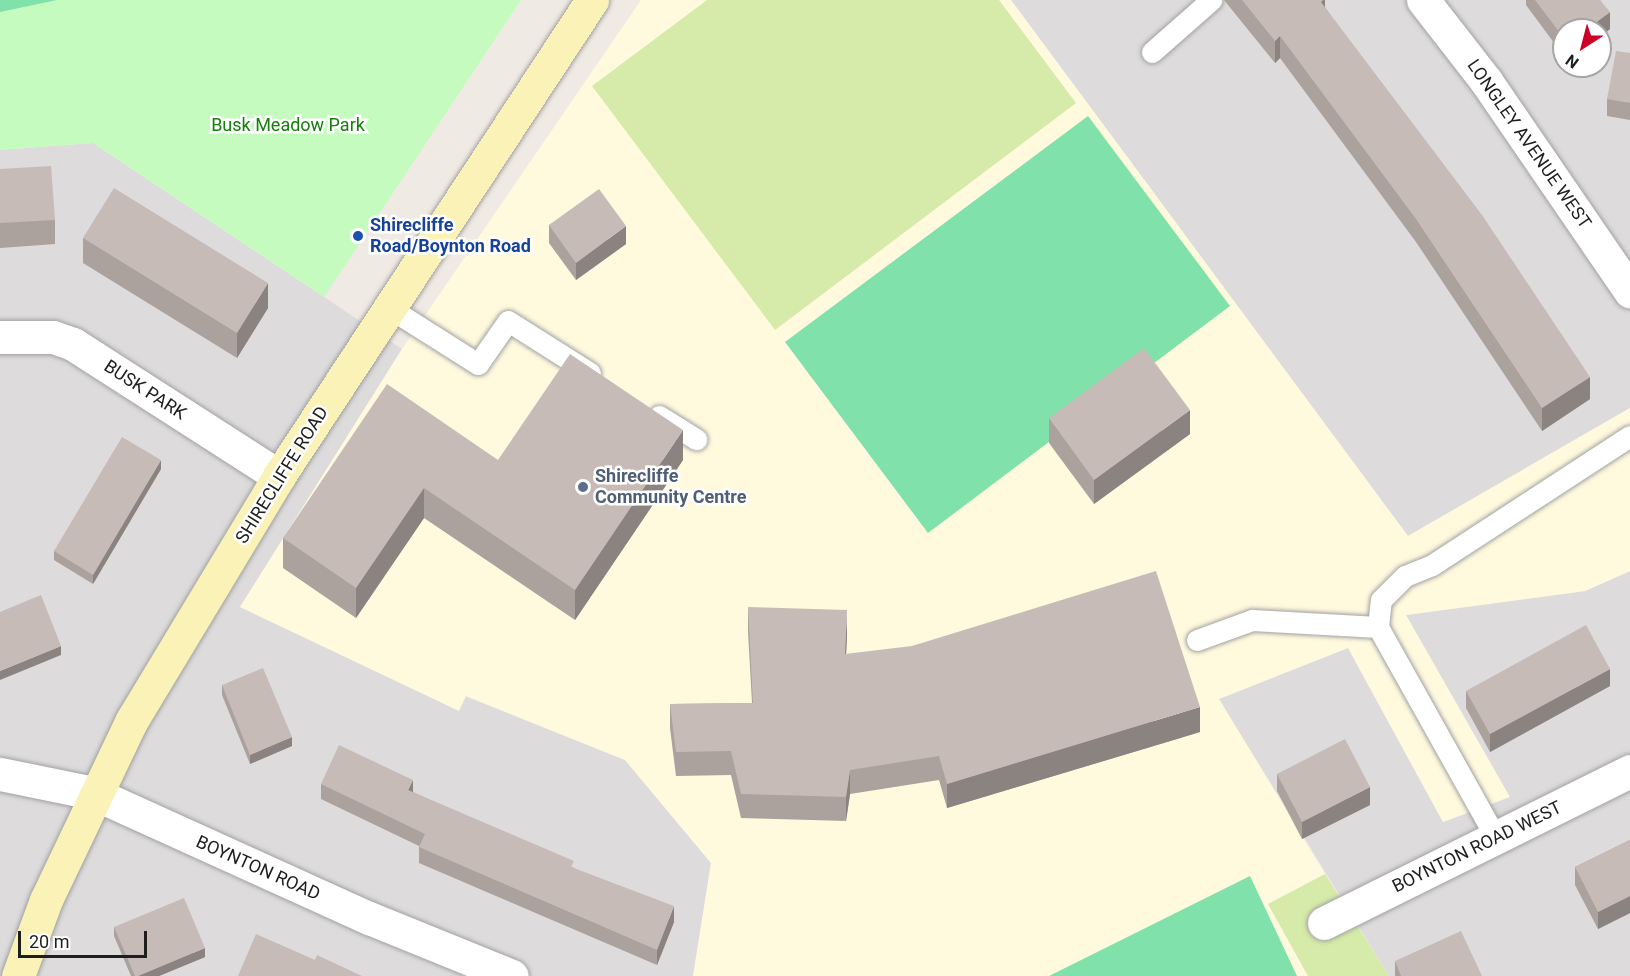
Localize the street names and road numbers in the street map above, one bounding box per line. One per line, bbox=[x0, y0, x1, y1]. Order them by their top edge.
street label: LONGLEY AVENUE WEST bbox=[1462, 55, 1596, 233]
street label: BUSK PARK bbox=[100, 355, 190, 425]
street label: SHIRECLIFFE ROAD bbox=[231, 402, 333, 548]
street label: BOYNTON ROAD WEST bbox=[1389, 797, 1565, 897]
street label: BOYNTON ROAD bbox=[193, 831, 323, 905]

